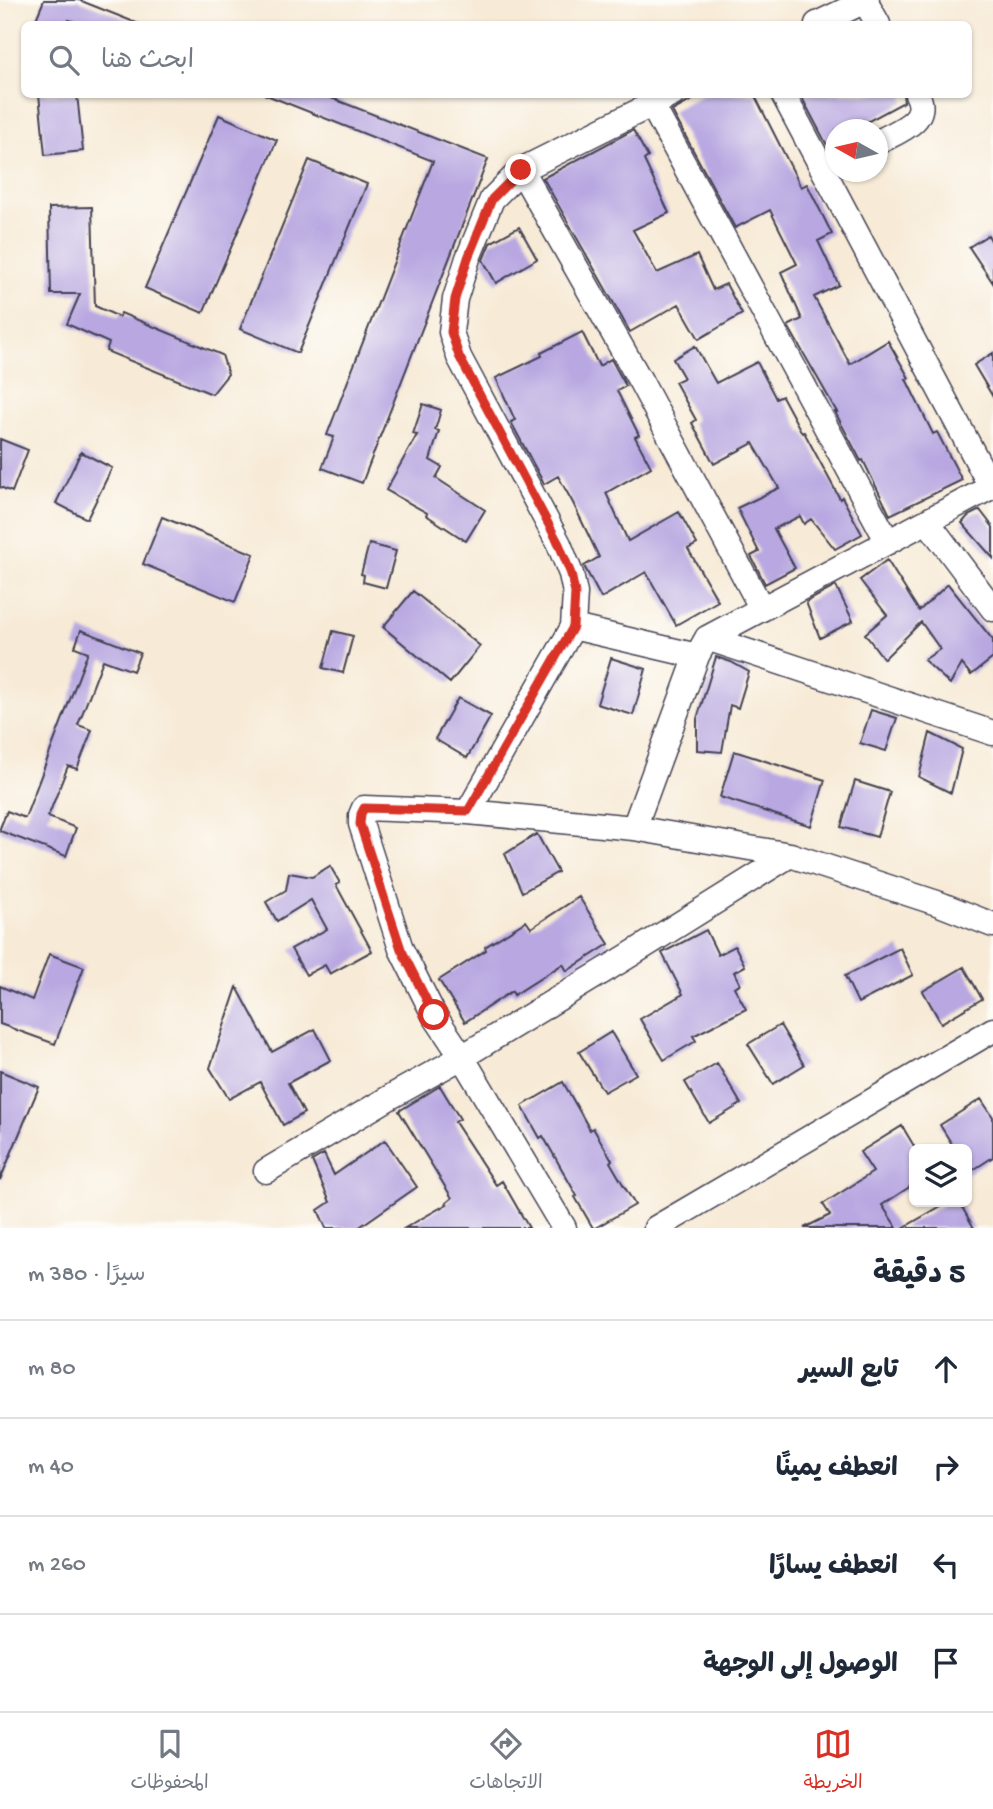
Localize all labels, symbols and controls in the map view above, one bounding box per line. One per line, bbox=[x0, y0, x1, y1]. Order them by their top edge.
search box bbox=[21, 21, 972, 98]
icon: search bbox=[45, 41, 83, 79]
text: ابحث هنا bbox=[101, 47, 194, 78]
north arrow bbox=[825, 119, 888, 182]
route end bbox=[505, 154, 536, 185]
route start bbox=[418, 999, 449, 1030]
map controls bbox=[909, 1144, 972, 1207]
button: layers bbox=[909, 1144, 972, 1207]
text: 5 دقيقة bbox=[873, 1259, 965, 1294]
text: سيرًا · 380 m bbox=[28, 1262, 146, 1289]
icon: ahead bbox=[927, 1350, 965, 1388]
text: 80 m bbox=[28, 1356, 75, 1383]
text: تابع السير bbox=[799, 1357, 898, 1388]
icon: right bbox=[927, 1448, 965, 1486]
text: 40 m bbox=[28, 1454, 74, 1481]
text: انعطف يمينًا bbox=[776, 1455, 898, 1486]
icon: left bbox=[927, 1546, 965, 1584]
text: 260 m bbox=[28, 1552, 86, 1579]
text: انعطف يسارًا bbox=[769, 1553, 898, 1584]
icon: arrive bbox=[927, 1644, 965, 1682]
text: الوصول إلى الوجهة bbox=[703, 1651, 898, 1682]
tab: المحفوظات bbox=[130, 1725, 209, 1798]
tab: الاتجاهات bbox=[469, 1725, 543, 1798]
tab: الخريطة bbox=[803, 1725, 863, 1798]

